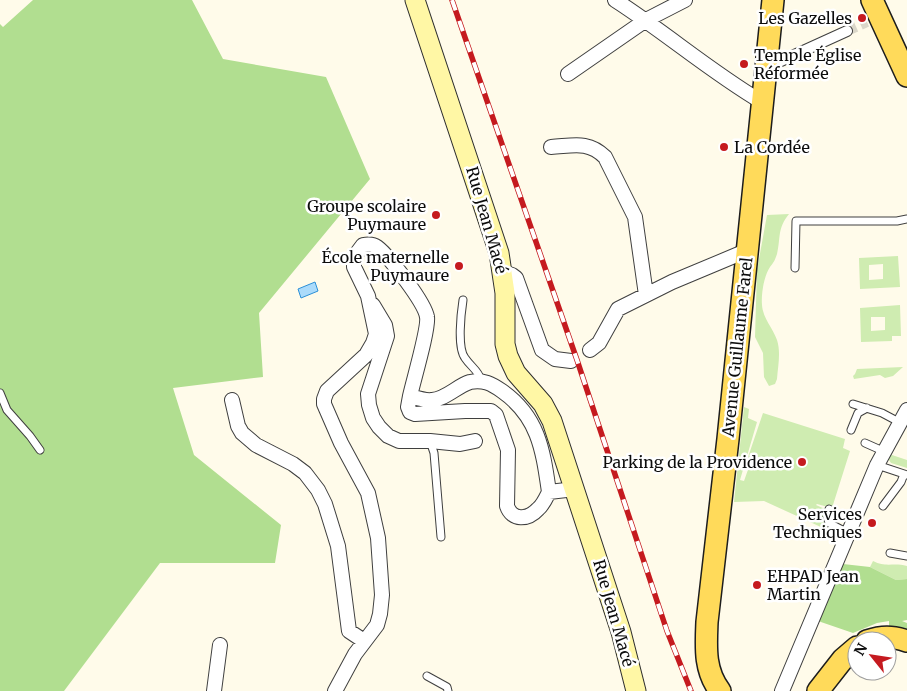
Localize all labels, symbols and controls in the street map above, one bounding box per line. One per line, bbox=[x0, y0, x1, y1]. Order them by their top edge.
place label: Les Gazelles bbox=[758, 8, 852, 28]
marker: Les Gazelles bbox=[856, 12, 868, 24]
place label: Temple Église Réformée bbox=[754, 45, 861, 83]
marker: Temple Église Réformée bbox=[738, 58, 750, 70]
place label: La Cordée bbox=[734, 137, 810, 157]
marker: La Cordée bbox=[718, 141, 730, 153]
street label: Rue Jean Macé bbox=[462, 164, 512, 276]
place label: Groupe scolaire Puymaure bbox=[307, 196, 426, 234]
marker: Groupe scolaire Puymaure bbox=[430, 209, 442, 221]
place label: École maternelle Puymaure bbox=[321, 247, 449, 285]
street label: Avenue Guillaume Farel bbox=[718, 256, 756, 439]
marker: École maternelle Puymaure bbox=[453, 260, 465, 272]
place label: Parking de la Providence bbox=[603, 452, 792, 472]
marker: Parking de la Providence bbox=[796, 456, 808, 468]
place label: Services Techniques bbox=[773, 504, 862, 542]
marker: Services Techniques bbox=[866, 517, 878, 529]
street label: Rue Jean Macé bbox=[589, 557, 639, 669]
place label: EHPAD Jean Martin bbox=[767, 566, 860, 604]
marker: EHPAD Jean Martin bbox=[751, 579, 763, 591]
north arrow bbox=[847, 631, 897, 681]
text: N bbox=[850, 640, 871, 659]

